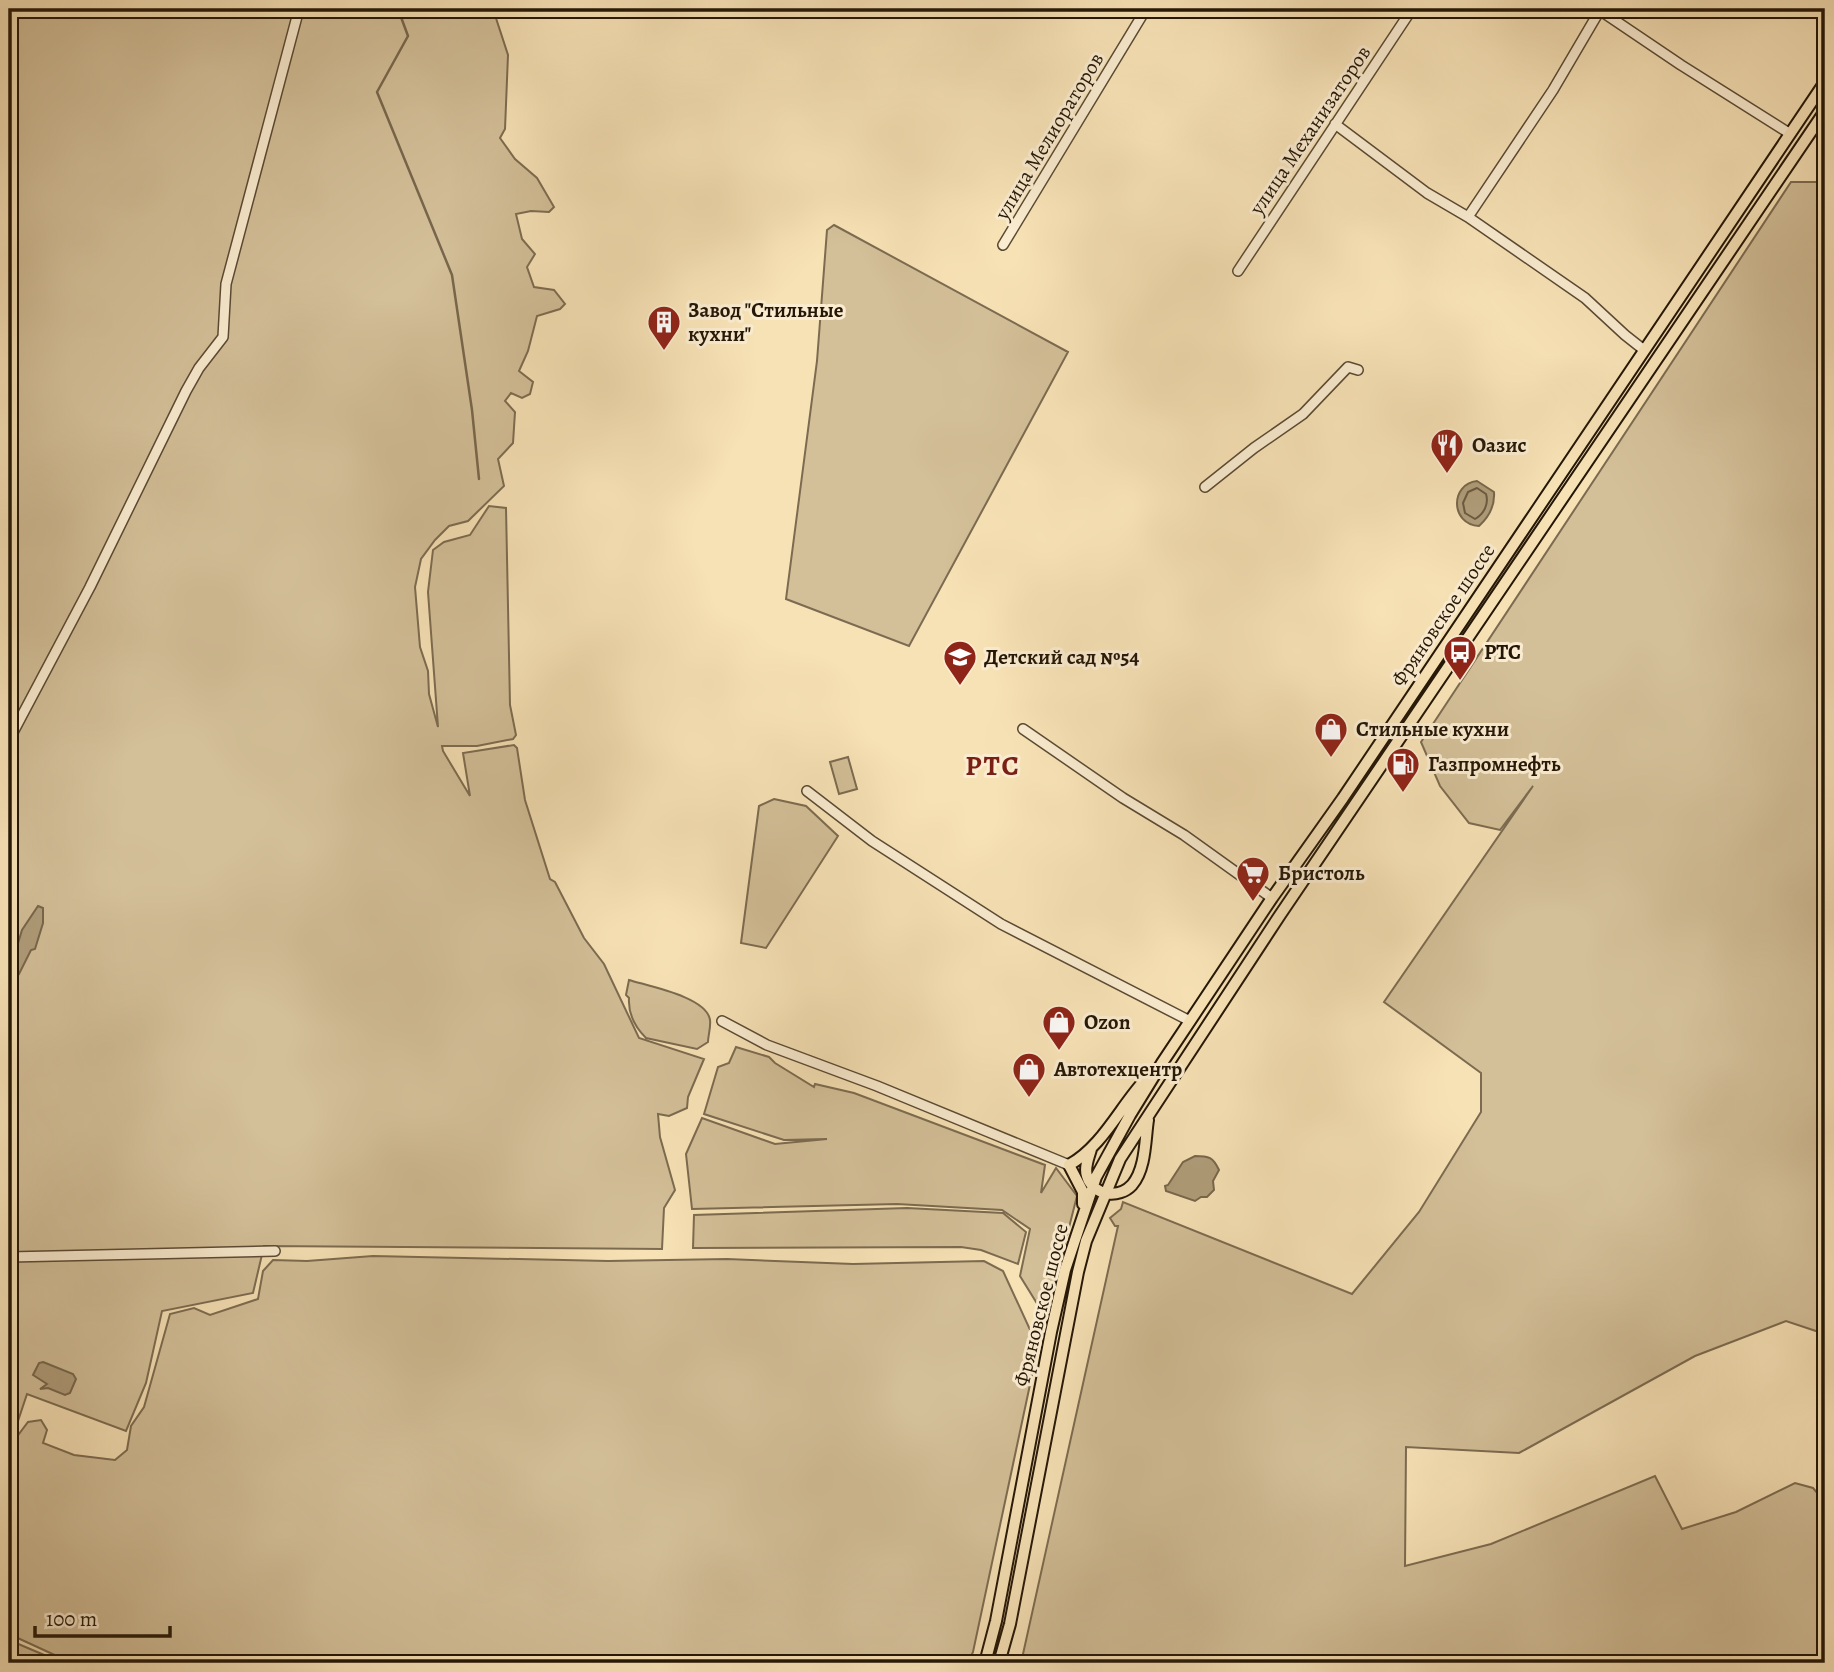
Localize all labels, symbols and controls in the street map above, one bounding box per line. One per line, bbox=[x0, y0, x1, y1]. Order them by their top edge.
street label: улица Механизаторов bbox=[1242, 40, 1377, 221]
street label: улица Мелиораторов bbox=[987, 47, 1110, 226]
place label: Завод "Стильные кухни" bbox=[688, 296, 844, 348]
building icon: Завод "Стильные кухни" bbox=[645, 303, 683, 352]
restaurant icon: Оазис bbox=[1428, 426, 1466, 475]
place label: Оазис bbox=[1472, 431, 1527, 459]
street label: Фряновское шоссе bbox=[1385, 538, 1501, 692]
bus stop icon: РТС bbox=[1441, 633, 1479, 682]
school or university icon: Детский сад №54 bbox=[941, 638, 979, 687]
place label: РТС bbox=[1484, 638, 1521, 666]
place label: Детский сад №54 bbox=[984, 643, 1139, 671]
shop icon: Стильные кухни bbox=[1312, 710, 1350, 759]
place label: Стильные кухни bbox=[1356, 715, 1509, 743]
fuel station icon: Газпромнефть bbox=[1384, 745, 1422, 794]
district label: РТС bbox=[965, 747, 1021, 785]
place label: Газпромнефть bbox=[1428, 750, 1561, 778]
supermarket icon: Бристоль bbox=[1234, 854, 1272, 903]
place label: Бристоль bbox=[1278, 859, 1365, 887]
shop icon: Ozon bbox=[1040, 1003, 1078, 1052]
place label: Ozon bbox=[1084, 1008, 1131, 1036]
shop icon: Автотехцентр bbox=[1010, 1050, 1048, 1099]
place label: Автотехцентр bbox=[1053, 1055, 1182, 1083]
street label: Фряновское шоссе bbox=[1007, 1220, 1075, 1390]
scale bar bbox=[35, 1595, 170, 1639]
text: 100 m bbox=[46, 1605, 97, 1633]

